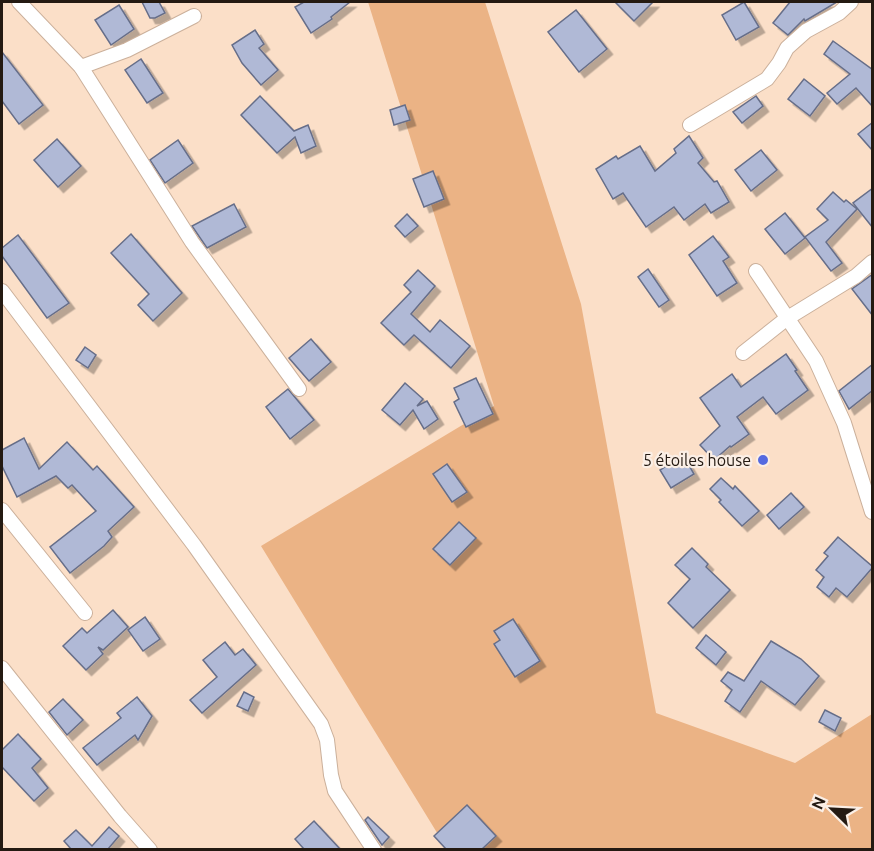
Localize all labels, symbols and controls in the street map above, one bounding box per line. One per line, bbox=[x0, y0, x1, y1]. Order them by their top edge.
place label: 5 étoiles house bbox=[643, 451, 751, 469]
marker: 5 étoiles house bbox=[756, 453, 770, 467]
north arrow bbox=[802, 779, 862, 839]
text: N bbox=[808, 794, 829, 812]

